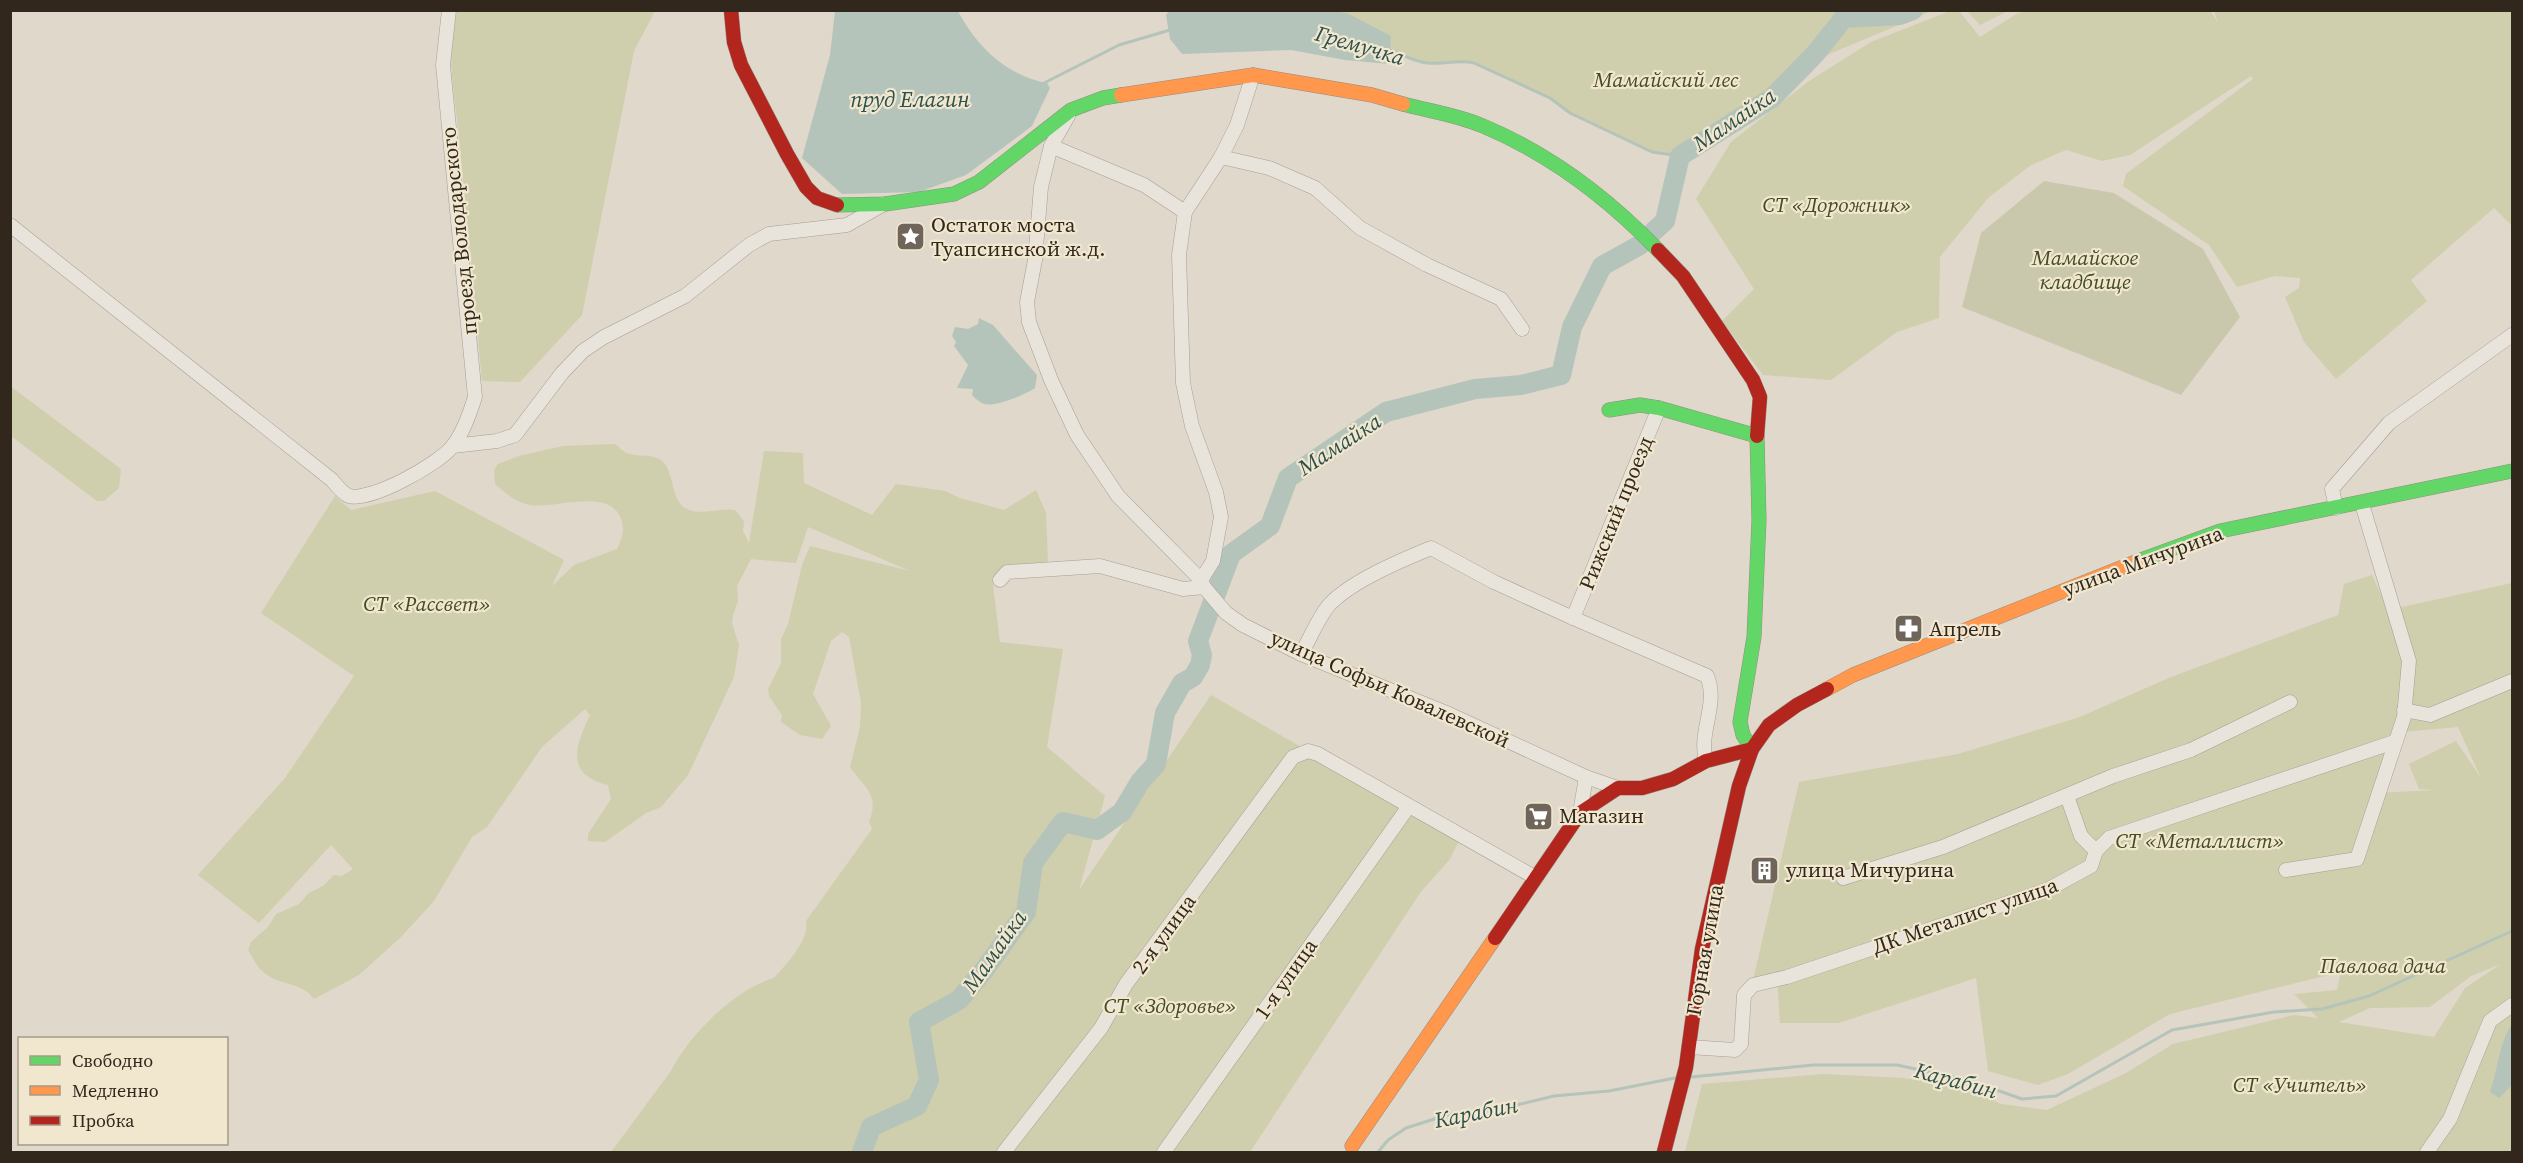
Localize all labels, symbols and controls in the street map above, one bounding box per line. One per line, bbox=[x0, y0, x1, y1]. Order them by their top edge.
water label: Гремучка bbox=[1311, 18, 1409, 72]
park label: Мамайский лес bbox=[1592, 65, 1739, 94]
water label: Мамайка bbox=[1686, 80, 1782, 158]
water label: пруд Елагин bbox=[850, 84, 970, 114]
street label: проезд Володарского bbox=[433, 126, 484, 336]
park label: СТ «Дорожник» bbox=[1763, 190, 1911, 219]
place label: Остаток моста Туапсинской ж.д. bbox=[931, 210, 1106, 263]
place icon: Остаток моста Туапсинской ж.д. bbox=[894, 221, 926, 253]
park label: Мамайское кладбище bbox=[2031, 243, 2138, 296]
water label: Мамайка bbox=[1291, 406, 1387, 483]
street label: Рижский проезд bbox=[1571, 432, 1660, 594]
street label: улица Мичурина bbox=[2059, 518, 2227, 603]
park label: СТ «Рассвет» bbox=[363, 589, 491, 618]
pharmacy icon: Апрель bbox=[1892, 613, 1924, 645]
place label: Апрель bbox=[1929, 614, 2001, 643]
street label: улица Софьи Ковалевской bbox=[1266, 623, 1515, 755]
supermarket icon: Магазин bbox=[1522, 800, 1554, 832]
place label: Магазин bbox=[1559, 801, 1644, 830]
park label: СТ «Металлист» bbox=[2116, 826, 2284, 855]
building icon: улица Мичурина bbox=[1749, 854, 1781, 886]
place label: улица Мичурина bbox=[1786, 855, 1955, 884]
street label: ДК Металист улица bbox=[1868, 870, 2062, 961]
street label: Горная улица bbox=[1679, 882, 1730, 1018]
street label: 2-я улица bbox=[1125, 888, 1203, 980]
water label: Мамайка bbox=[954, 903, 1034, 999]
street label: 1-я улица bbox=[1247, 932, 1324, 1025]
park label: Павлова дача bbox=[2319, 951, 2446, 980]
park label: СТ «Здоровье» bbox=[1104, 991, 1236, 1020]
legend bbox=[18, 1037, 228, 1145]
text: Свободно bbox=[72, 1048, 153, 1073]
water label: Карабин bbox=[1910, 1054, 2001, 1106]
park label: СТ «Учитель» bbox=[2233, 1070, 2367, 1099]
text: Медленно bbox=[72, 1078, 159, 1103]
water label: Карабин bbox=[1431, 1089, 1521, 1135]
text: Пробка bbox=[72, 1108, 135, 1133]

